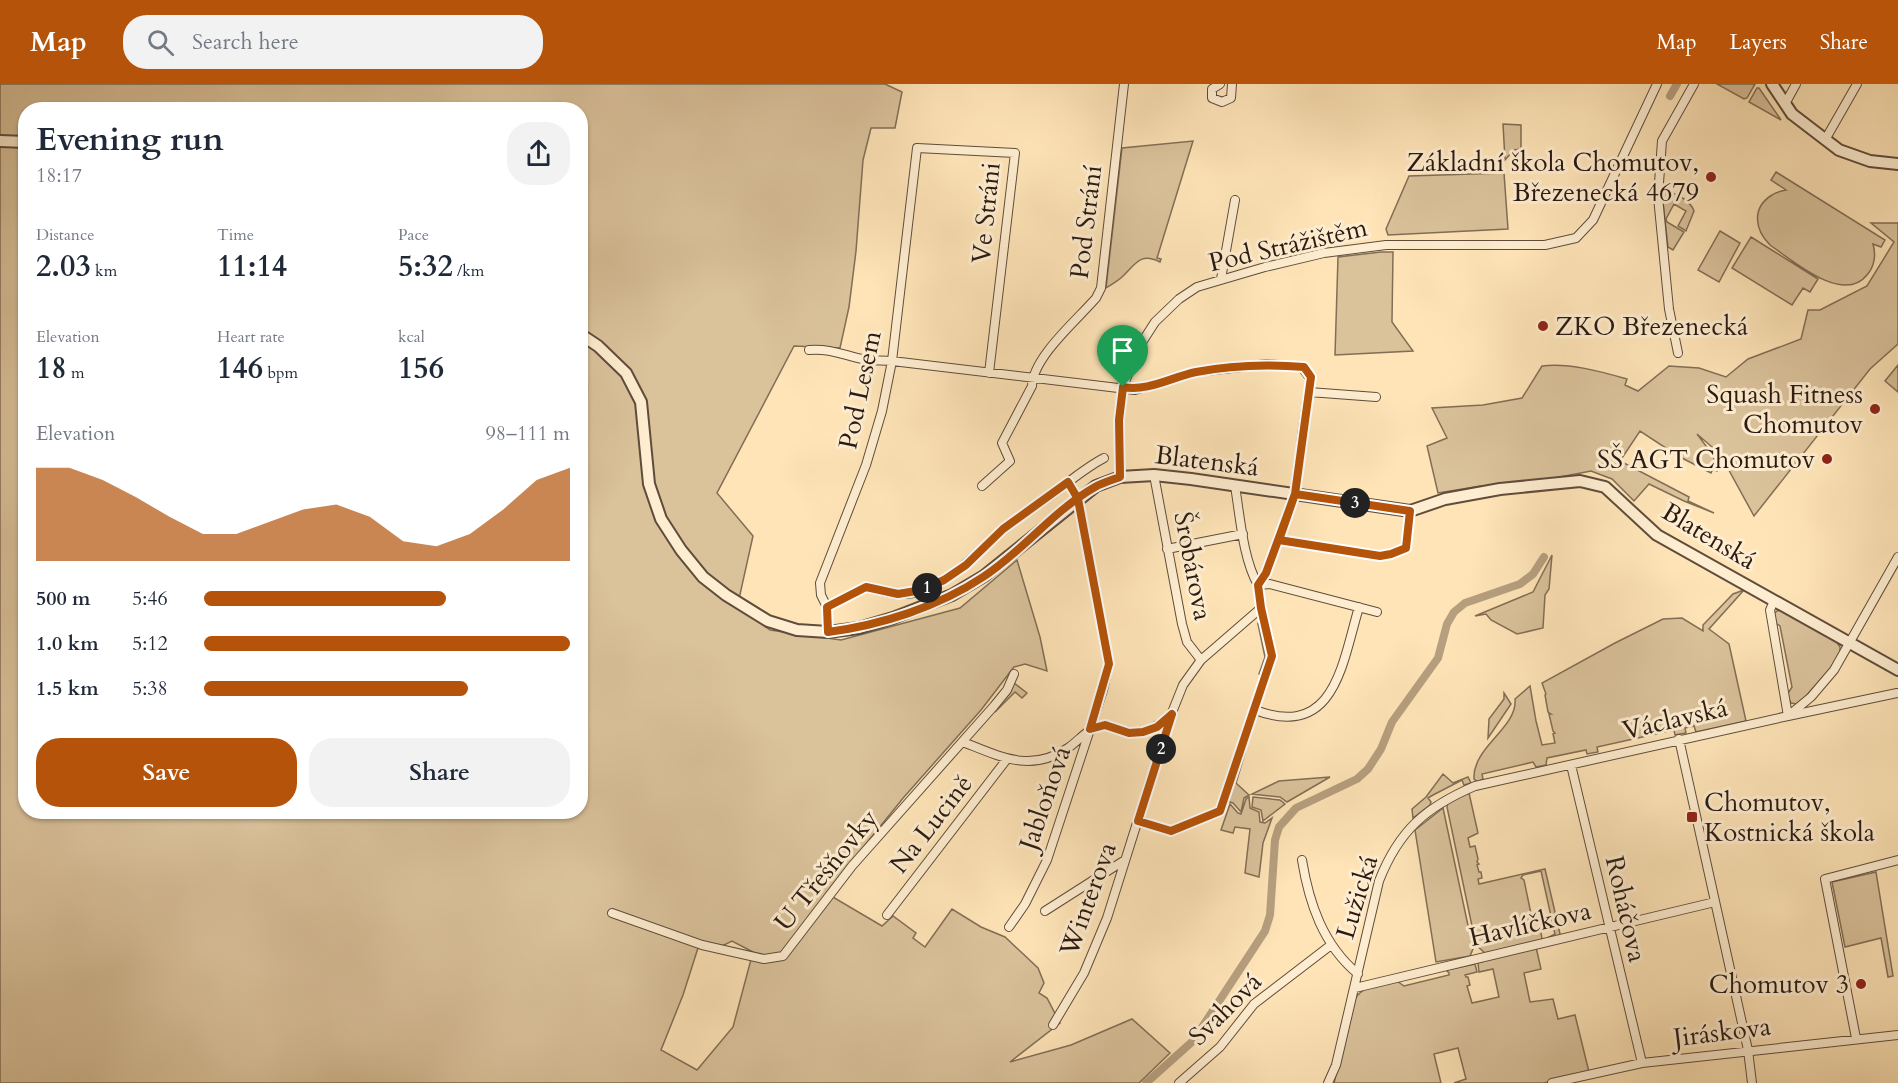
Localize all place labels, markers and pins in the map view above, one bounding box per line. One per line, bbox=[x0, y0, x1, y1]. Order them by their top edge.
place label: Základní škola Chomutov, Březenecká 4679 bbox=[1407, 145, 1699, 210]
marker: Základní škola Chomutov, Březenecká 4679 bbox=[1704, 170, 1718, 184]
place label: ZKO Březenecká bbox=[1555, 309, 1748, 344]
marker: ZKO Březenecká bbox=[1536, 319, 1550, 333]
pin bbox=[1097, 325, 1148, 387]
place label: Squash Fitness Chomutov bbox=[1706, 377, 1864, 442]
marker: Squash Fitness Chomutov bbox=[1868, 402, 1882, 416]
place label: SŠ AGT Chomutov bbox=[1597, 442, 1816, 477]
marker: SŠ AGT Chomutov bbox=[1820, 452, 1834, 466]
pin: 3 bbox=[1340, 488, 1370, 518]
pin: 1 bbox=[912, 573, 942, 603]
pin: 2 bbox=[1146, 734, 1176, 764]
place label: Chomutov, Kostnická škola bbox=[1704, 785, 1875, 850]
marker: Chomutov, Kostnická škola bbox=[1685, 810, 1699, 824]
place label: Chomutov 3 bbox=[1709, 967, 1849, 1002]
marker: Chomutov 3 bbox=[1854, 977, 1868, 991]

